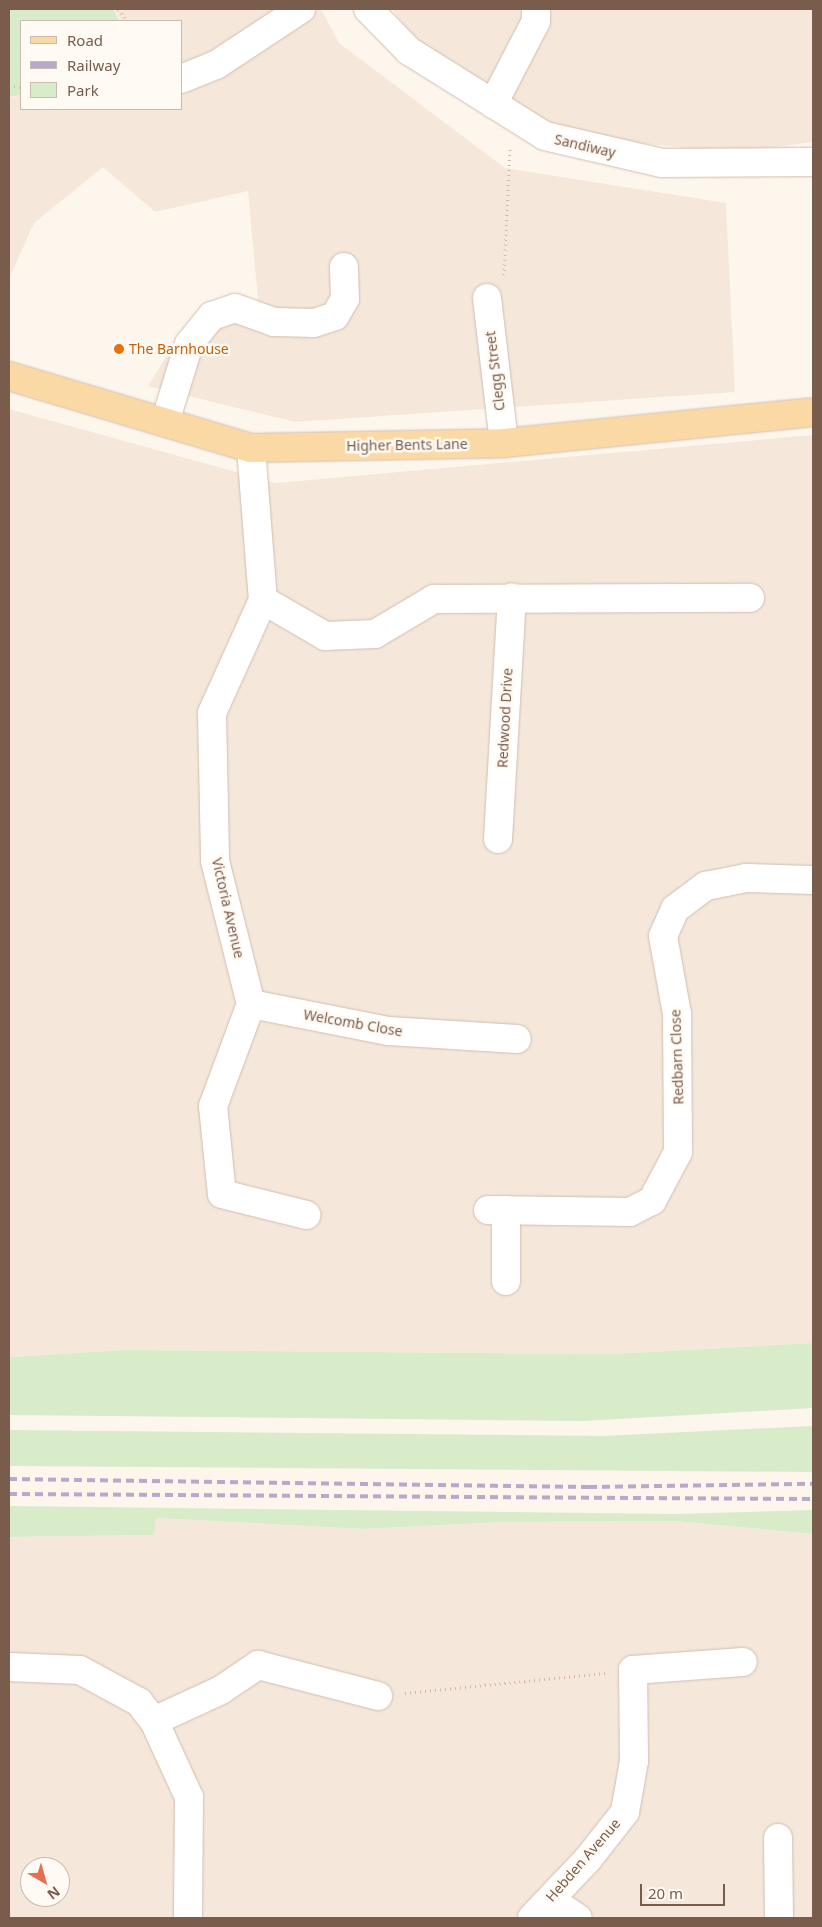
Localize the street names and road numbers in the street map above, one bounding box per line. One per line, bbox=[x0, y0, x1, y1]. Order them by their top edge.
street label: Sandiway bbox=[553, 131, 617, 161]
street label: Clegg Street bbox=[482, 330, 508, 412]
street label: Higher Bents Lane bbox=[346, 436, 468, 454]
street label: Redwood Drive bbox=[494, 668, 516, 768]
street label: Victoria Avenue bbox=[208, 856, 248, 960]
street label: Welcomb Close bbox=[302, 1006, 404, 1040]
street label: Redbarn Close bbox=[667, 1009, 687, 1105]
street label: Hebden Avenue bbox=[542, 1815, 624, 1905]

